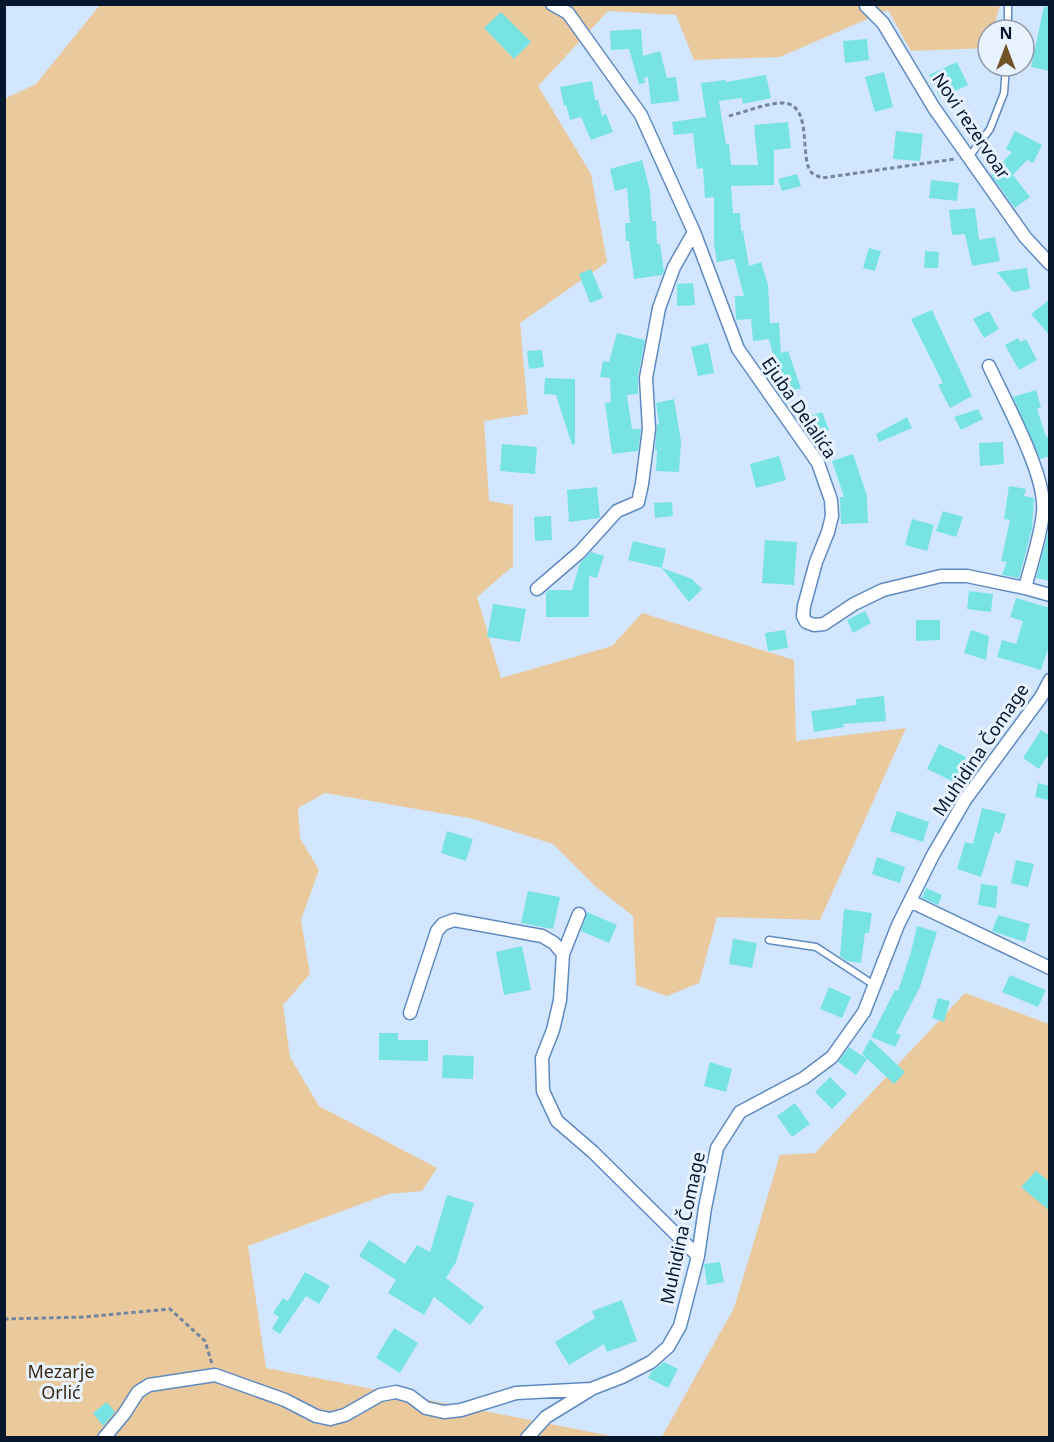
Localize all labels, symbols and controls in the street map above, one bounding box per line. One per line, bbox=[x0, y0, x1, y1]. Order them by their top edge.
north arrow bbox=[976, 18, 1036, 78]
text: N bbox=[999, 22, 1013, 44]
street label: Novi rezervoar bbox=[927, 68, 1017, 184]
street label: Ejuba Delalića bbox=[757, 352, 843, 463]
street label: Muhidina Čomage bbox=[927, 678, 1034, 821]
street label: Muhidina Čomage bbox=[654, 1149, 710, 1306]
park label: Mezarje Orlić bbox=[27, 1359, 95, 1404]

